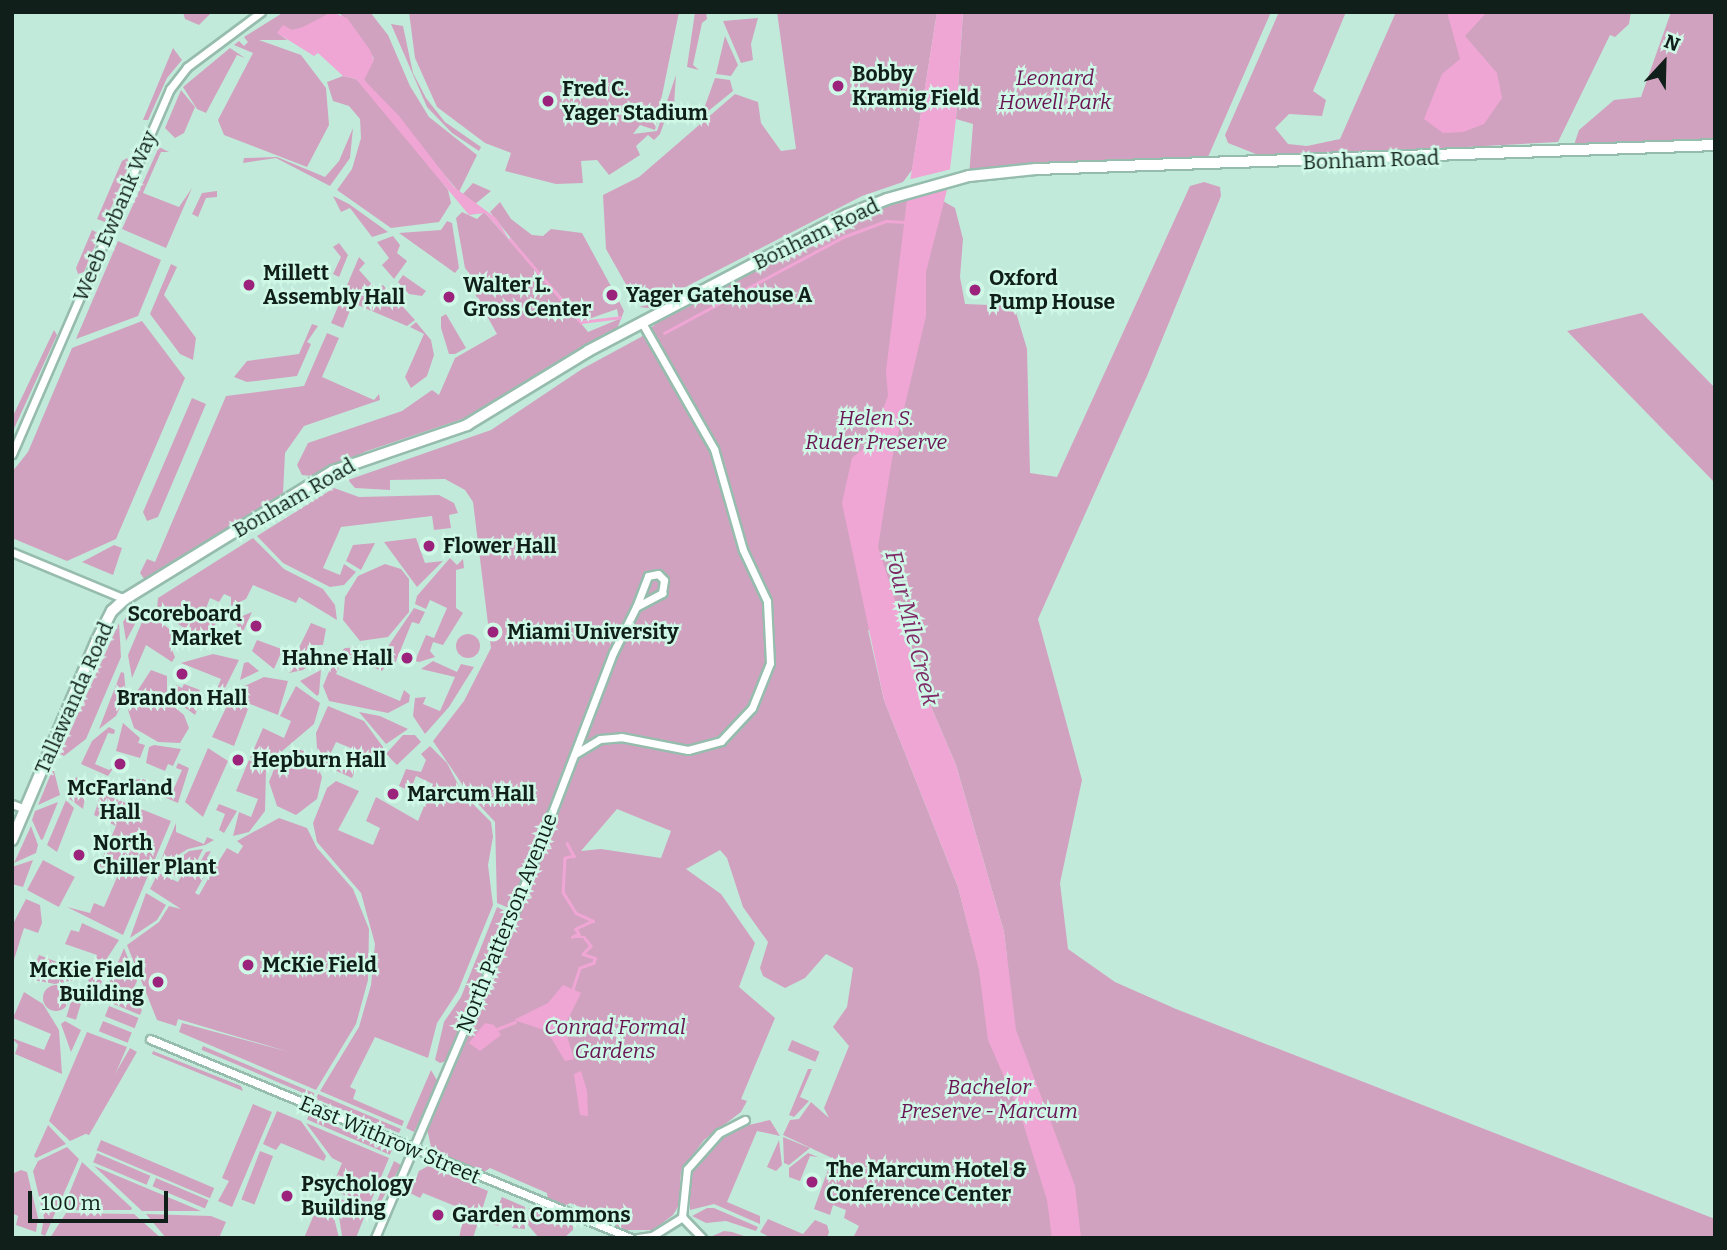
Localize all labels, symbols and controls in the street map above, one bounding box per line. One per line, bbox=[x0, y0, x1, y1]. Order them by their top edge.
north arrow bbox=[1629, 28, 1699, 98]
text: N bbox=[1661, 30, 1683, 56]
place label: Bobby Kramig Field bbox=[852, 61, 979, 111]
park label: Leonard Howell Park bbox=[999, 65, 1111, 115]
place label: Fred C. Yager Stadium bbox=[562, 76, 708, 126]
marker: Bobby Kramig Field bbox=[830, 78, 846, 94]
marker: Fred C. Yager Stadium bbox=[540, 93, 556, 109]
street label: Weeb Ewbank Way bbox=[68, 127, 162, 305]
street label: Bonham Road bbox=[1302, 145, 1440, 175]
street label: Bonham Road bbox=[749, 193, 883, 275]
place label: Millett Assembly Hall bbox=[263, 260, 405, 310]
place label: Oxford Pump House bbox=[989, 265, 1115, 315]
place label: Walter L. Gross Center bbox=[463, 272, 591, 322]
marker: Millett Assembly Hall bbox=[241, 277, 257, 293]
place label: Yager Gatehouse A bbox=[626, 282, 812, 308]
marker: Oxford Pump House bbox=[967, 282, 983, 298]
marker: Yager Gatehouse A bbox=[604, 287, 620, 303]
marker: Walter L. Gross Center bbox=[441, 289, 457, 305]
park label: Helen S. Ruder Preserve bbox=[805, 405, 947, 455]
street label: Bonham Road bbox=[228, 453, 360, 543]
place label: Flower Hall bbox=[443, 533, 557, 559]
marker: Flower Hall bbox=[421, 538, 437, 554]
water label: Four Mile Creek bbox=[879, 547, 945, 709]
place label: Scoreboard Market bbox=[127, 601, 242, 651]
street label: Tallawanda Road bbox=[29, 618, 119, 778]
marker: Scoreboard Market bbox=[248, 618, 264, 634]
place label: Miami University bbox=[507, 619, 679, 645]
marker: Miami University bbox=[485, 624, 501, 640]
place label: Hahne Hall bbox=[282, 645, 393, 671]
marker: Hahne Hall bbox=[399, 650, 415, 666]
marker: Brandon Hall bbox=[174, 666, 190, 682]
place label: Brandon Hall bbox=[116, 685, 248, 711]
place label: Hepburn Hall bbox=[252, 747, 386, 773]
marker: Hepburn Hall bbox=[230, 752, 246, 768]
marker: McFarland Hall bbox=[112, 756, 128, 772]
place label: McFarland Hall bbox=[67, 775, 173, 825]
place label: Marcum Hall bbox=[407, 781, 535, 807]
marker: Marcum Hall bbox=[385, 786, 401, 802]
street label: North Patterson Avenue bbox=[451, 810, 563, 1036]
place label: North Chiller Plant bbox=[93, 830, 217, 880]
marker: North Chiller Plant bbox=[71, 847, 87, 863]
place label: McKie Field bbox=[262, 952, 377, 978]
place label: McKie Field Building bbox=[29, 957, 144, 1007]
marker: McKie Field bbox=[240, 957, 256, 973]
marker: McKie Field Building bbox=[150, 974, 166, 990]
park label: Conrad Formal Gardens bbox=[544, 1014, 686, 1064]
park label: Bachelor Preserve - Marcum bbox=[900, 1074, 1078, 1124]
street label: East Withrow Street bbox=[296, 1090, 484, 1190]
place label: The Marcum Hotel & Conference Center bbox=[826, 1157, 1027, 1207]
place label: Psychology Building bbox=[301, 1171, 413, 1221]
marker: The Marcum Hotel & Conference Center bbox=[804, 1174, 820, 1190]
scale bar bbox=[32, 1176, 172, 1220]
marker: Psychology Building bbox=[279, 1188, 295, 1204]
text: 100 m bbox=[41, 1190, 101, 1216]
place label: Garden Commons bbox=[452, 1202, 631, 1228]
marker: Garden Commons bbox=[430, 1207, 446, 1223]

